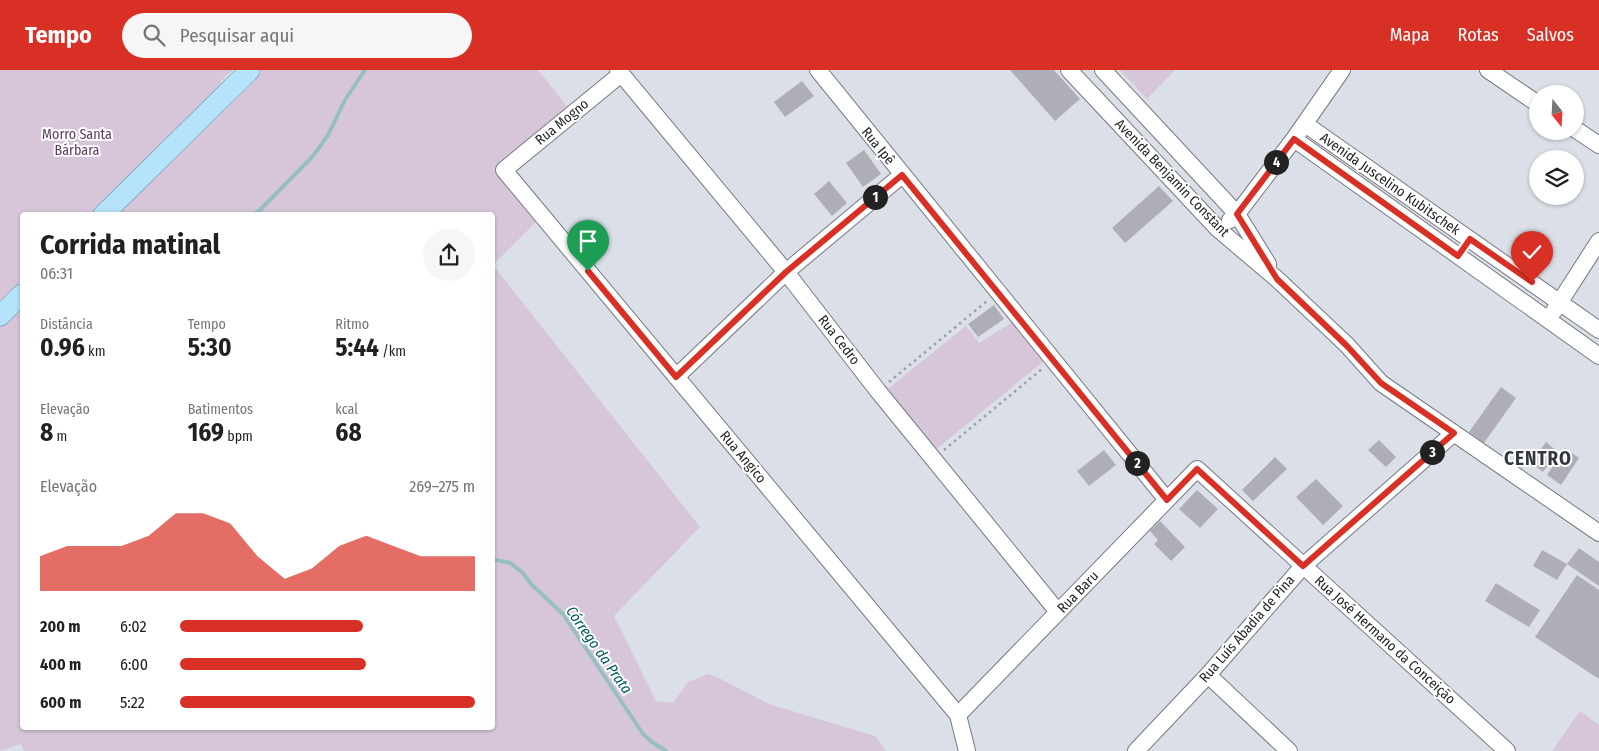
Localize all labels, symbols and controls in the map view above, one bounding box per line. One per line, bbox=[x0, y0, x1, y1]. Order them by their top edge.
search box bbox=[122, 13, 472, 58]
text: Tempo bbox=[25, 21, 92, 49]
icon: search bbox=[140, 21, 168, 49]
text: Pesquisar aqui bbox=[180, 24, 294, 47]
text: Mapa bbox=[1390, 24, 1430, 46]
text: Rotas bbox=[1458, 24, 1499, 46]
text: Salvos bbox=[1527, 24, 1574, 46]
north arrow bbox=[1529, 85, 1584, 140]
map controls bbox=[1529, 85, 1584, 205]
street label: Rua Mogno bbox=[532, 95, 592, 149]
street label: Avenida Benjamin Constant bbox=[1111, 116, 1233, 241]
street label: Rua Ipê bbox=[858, 124, 898, 168]
park label: Morro Santa Bárbara bbox=[42, 126, 112, 159]
street label: Avenida Juscelino Kubitschek bbox=[1317, 129, 1464, 239]
pin: 4 bbox=[1264, 150, 1288, 174]
button: layers bbox=[1529, 150, 1584, 205]
text: 4 bbox=[1273, 154, 1280, 171]
pin: 1 bbox=[862, 184, 888, 210]
text: 1 bbox=[873, 189, 878, 206]
pin bbox=[567, 220, 609, 271]
icon: arrive bbox=[574, 227, 602, 255]
text: Corrida matinal bbox=[40, 228, 220, 261]
button: share bbox=[423, 229, 475, 281]
pin bbox=[1511, 231, 1553, 282]
icon: check bbox=[1518, 238, 1546, 266]
text: 06:31 bbox=[40, 264, 73, 283]
street label: Rua Cedro bbox=[814, 312, 864, 368]
text: Distância bbox=[40, 316, 93, 333]
text: Tempo bbox=[188, 316, 226, 333]
text: Ritmo bbox=[335, 316, 369, 333]
text: 0.96 bbox=[40, 333, 85, 363]
text: 5:30 bbox=[188, 333, 232, 363]
text: 5:44 bbox=[335, 333, 379, 363]
text: km bbox=[85, 343, 105, 360]
text: /km bbox=[379, 343, 406, 360]
text: Elevação bbox=[40, 401, 90, 418]
text: Batimentos bbox=[188, 401, 253, 418]
text: kcal bbox=[335, 401, 358, 418]
text: 8 bbox=[40, 418, 53, 448]
text: 169 bbox=[188, 418, 224, 448]
text: 68 bbox=[335, 418, 362, 448]
street label: Rua Angico bbox=[716, 427, 770, 487]
text: m bbox=[53, 428, 67, 445]
text: bpm bbox=[224, 428, 253, 445]
pin: 3 bbox=[1420, 440, 1444, 464]
text: 3 bbox=[1429, 444, 1436, 461]
district label: CENTRO bbox=[1504, 447, 1572, 470]
pin: 2 bbox=[1124, 450, 1150, 476]
text: 2 bbox=[1134, 455, 1141, 472]
text: Elevação bbox=[40, 477, 97, 496]
text: 269–275 m bbox=[409, 477, 475, 496]
street label: Rua Baru bbox=[1054, 567, 1102, 617]
street label: Rua Luís Abadia de Pina bbox=[1196, 572, 1298, 686]
street label: Rua José Hermano da Conceição bbox=[1311, 572, 1459, 708]
water label: Córrego da Prata bbox=[562, 603, 636, 697]
text: 200 m bbox=[40, 617, 80, 636]
text: 6:02 bbox=[120, 617, 147, 636]
text: 400 m bbox=[40, 655, 81, 674]
text: 6:00 bbox=[120, 655, 148, 674]
text: 600 m bbox=[40, 693, 81, 712]
text: 5:22 bbox=[120, 693, 145, 712]

